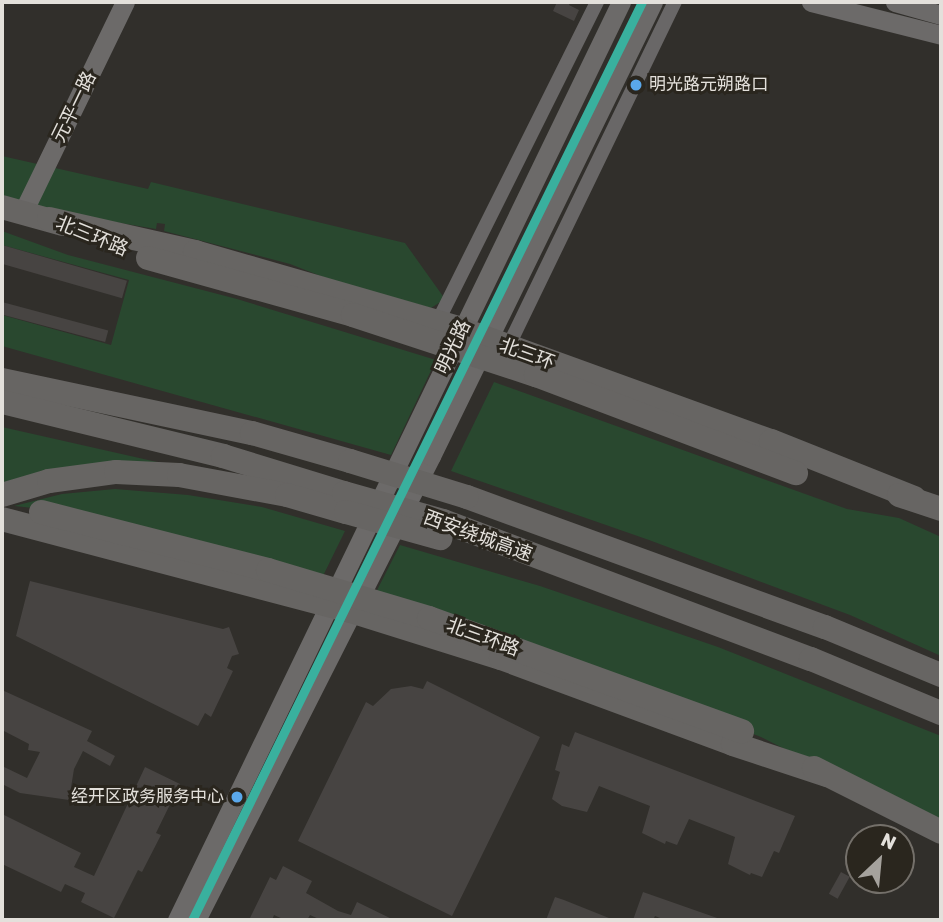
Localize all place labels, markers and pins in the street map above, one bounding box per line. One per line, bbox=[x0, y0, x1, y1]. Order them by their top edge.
place label: 明光路元朔路口 bbox=[649, 75, 768, 95]
marker: 明光路元朔路口 bbox=[629, 78, 643, 92]
place label: 经开区政务服务中心 bbox=[71, 787, 224, 807]
marker: 经开区政务服务中心 bbox=[230, 790, 244, 804]

